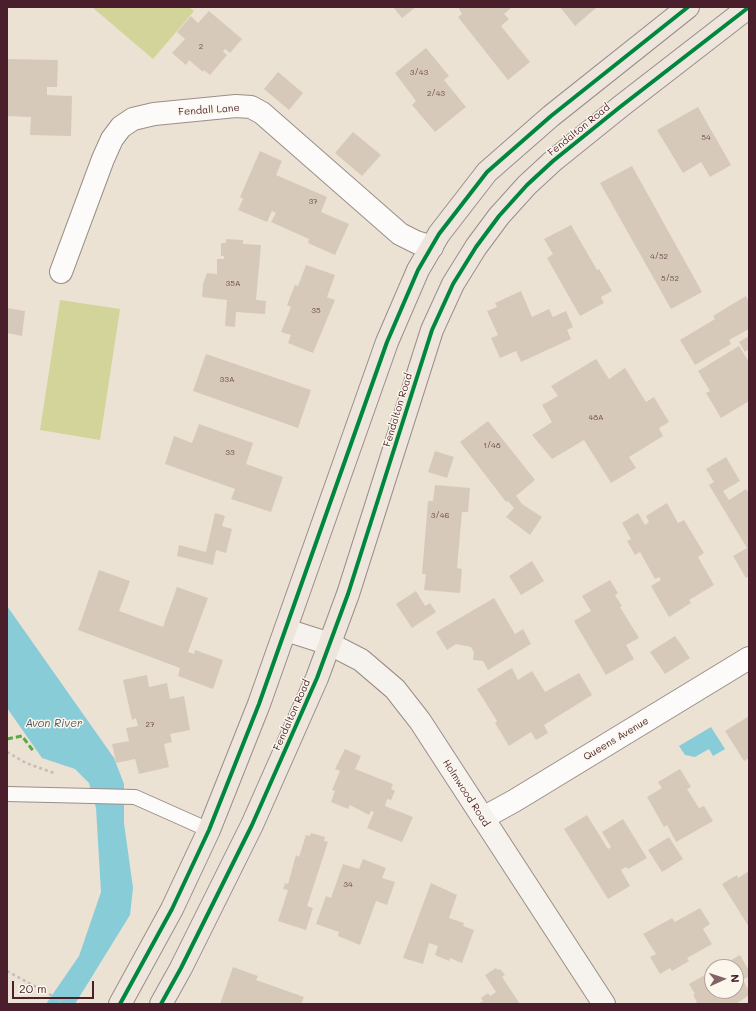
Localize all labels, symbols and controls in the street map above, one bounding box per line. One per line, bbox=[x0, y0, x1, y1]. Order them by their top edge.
house number: 2 bbox=[199, 42, 203, 52]
house number: 3/43 bbox=[410, 68, 428, 78]
house number: 2/43 bbox=[427, 89, 445, 99]
street label: Fendalton Road bbox=[546, 101, 612, 159]
street label: Fendall Lane bbox=[178, 102, 240, 118]
house number: 54 bbox=[701, 133, 711, 143]
house number: 37 bbox=[308, 197, 318, 207]
house number: 4/52 bbox=[650, 252, 668, 262]
house number: 5/52 bbox=[661, 274, 679, 284]
house number: 35A bbox=[226, 279, 240, 289]
house number: 35 bbox=[311, 306, 321, 316]
street label: Fendalton Road bbox=[381, 372, 415, 448]
house number: 33A bbox=[220, 375, 234, 385]
house number: 48A bbox=[588, 413, 604, 423]
house number: 1/48 bbox=[483, 441, 501, 451]
house number: 33 bbox=[225, 448, 235, 458]
house number: 3/46 bbox=[431, 511, 449, 521]
street label: Fendalton Road bbox=[271, 678, 313, 752]
street label: Queens Avenue bbox=[581, 715, 651, 763]
water label: Avon River bbox=[25, 717, 83, 731]
house number: 27 bbox=[146, 720, 154, 730]
street label: Holmwood Road bbox=[440, 757, 492, 829]
house number: 34 bbox=[343, 880, 353, 890]
north arrow bbox=[704, 959, 744, 999]
scale bar bbox=[14, 973, 96, 999]
text: N bbox=[728, 974, 743, 983]
text: 20 m bbox=[19, 980, 47, 996]

